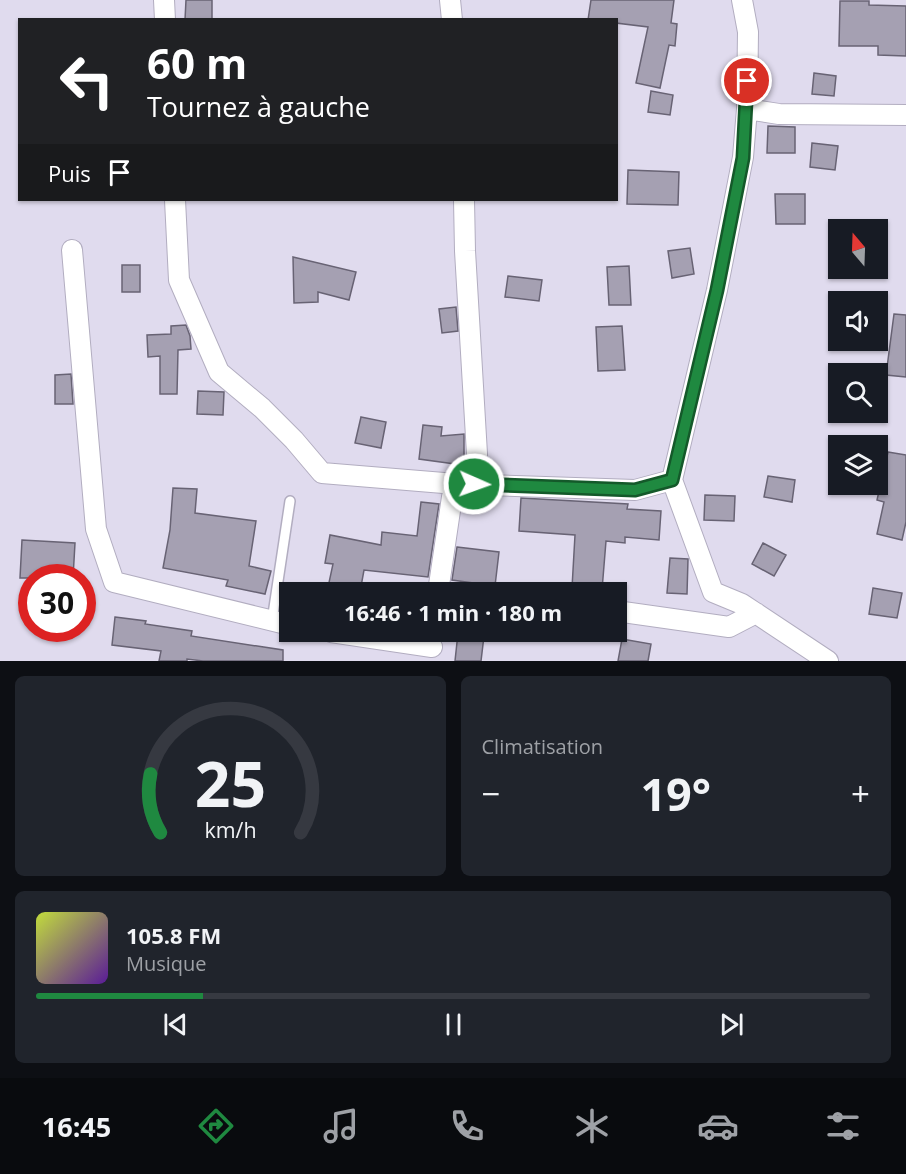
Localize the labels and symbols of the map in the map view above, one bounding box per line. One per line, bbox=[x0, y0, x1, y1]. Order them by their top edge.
pin bbox=[721, 55, 772, 106]
north arrow bbox=[828, 219, 888, 279]
position arrow bbox=[442, 452, 506, 516]
speed limit sign: 30 bbox=[18, 564, 96, 642]

